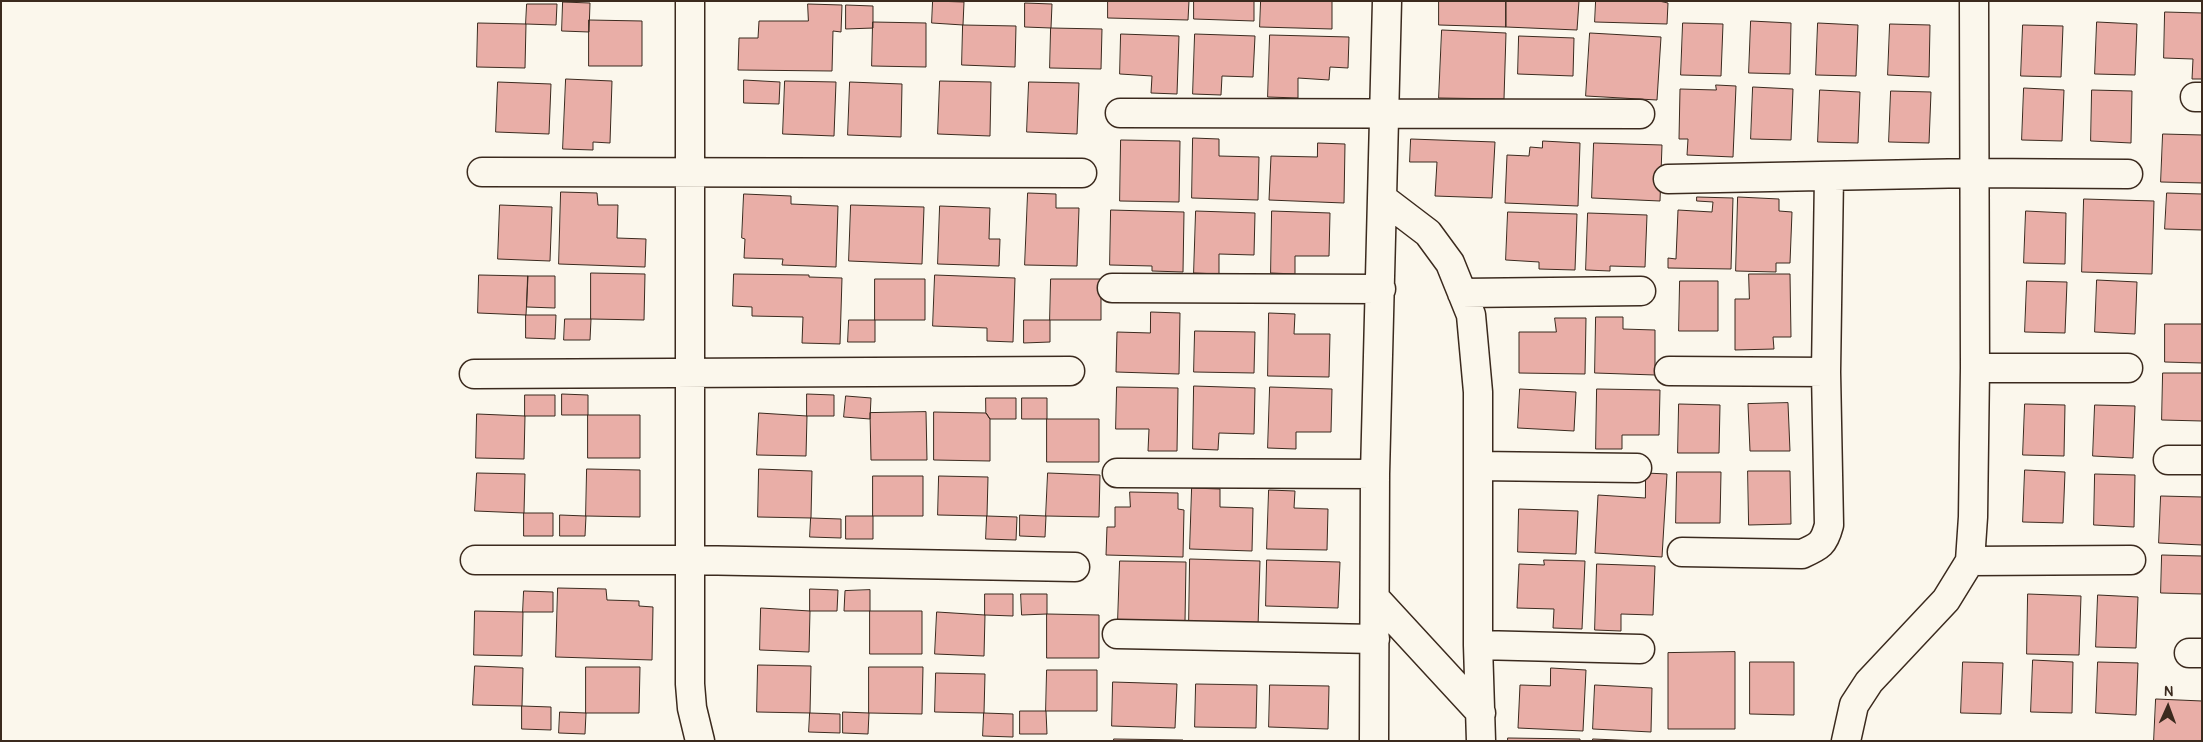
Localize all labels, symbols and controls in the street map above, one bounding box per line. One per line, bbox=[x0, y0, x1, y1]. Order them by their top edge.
north arrow bbox=[2143, 682, 2193, 732]
text: N bbox=[2164, 683, 2174, 700]

